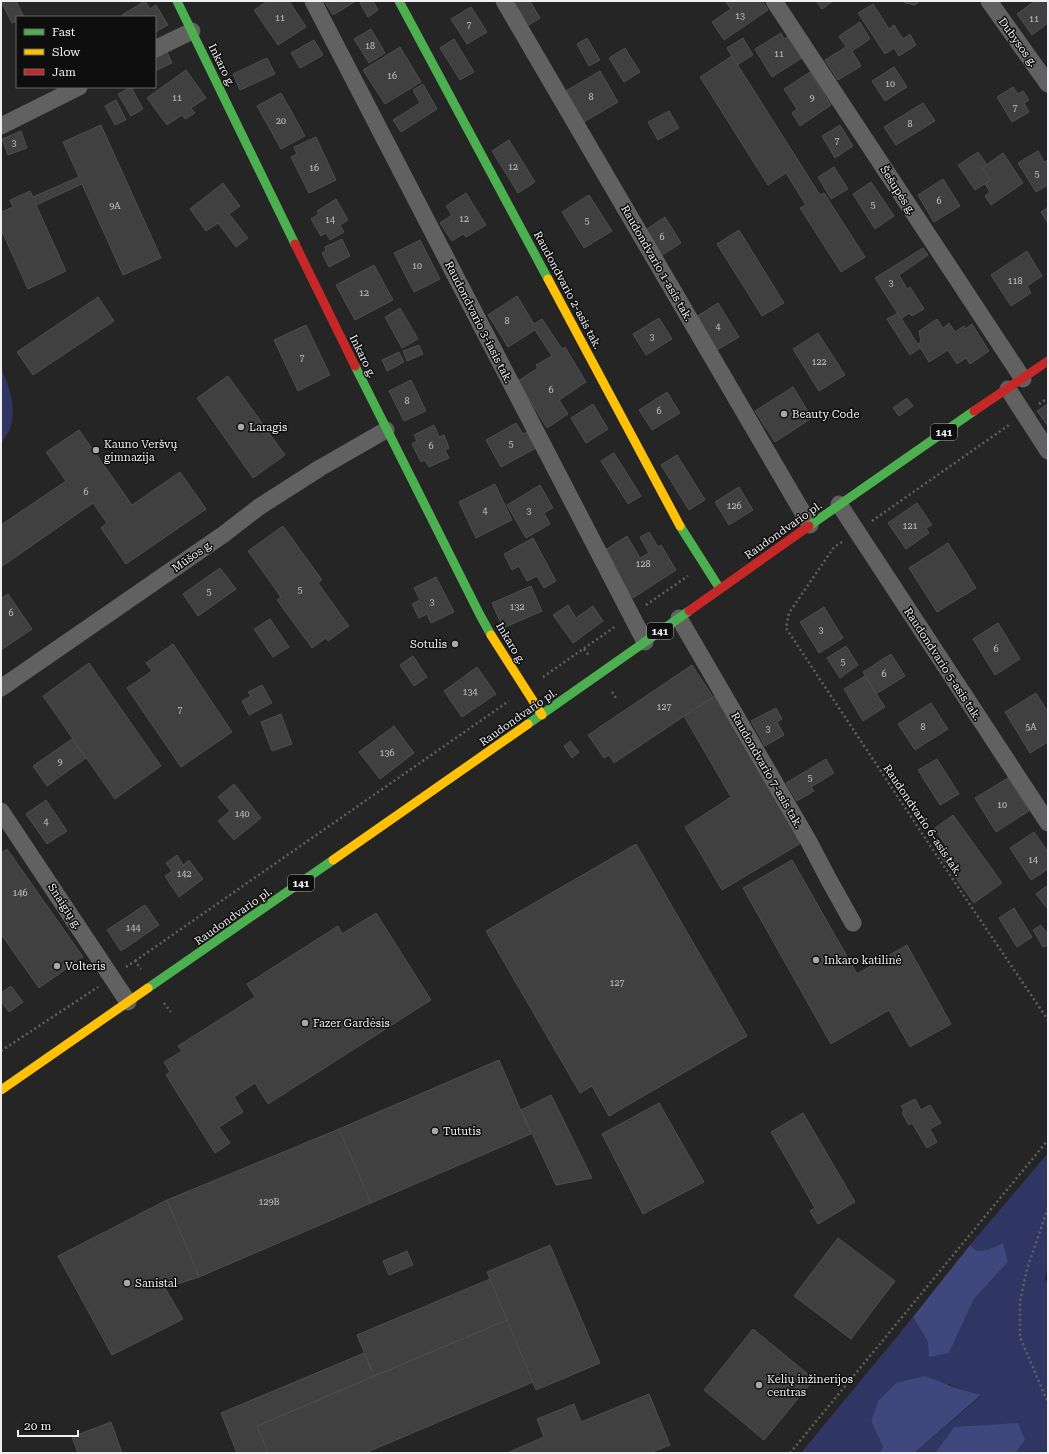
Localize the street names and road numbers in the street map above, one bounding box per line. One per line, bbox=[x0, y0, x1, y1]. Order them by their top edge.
street label: Dubysos g. bbox=[995, 15, 1040, 69]
street label: Inkaro g. bbox=[206, 42, 238, 89]
street label: Šešupės g. bbox=[877, 163, 919, 217]
street label: Raudondvario 1-asis tak. bbox=[618, 203, 695, 324]
street label: Raudondvario 2-asis tak. bbox=[531, 229, 604, 351]
street label: Raudondvario 3-iasis tak. bbox=[442, 259, 515, 385]
street label: Inkaro g. bbox=[347, 333, 379, 380]
road number: 141 bbox=[931, 424, 957, 440]
street label: Raudondvario pl. bbox=[742, 499, 825, 562]
street label: Mūšos g. bbox=[170, 538, 215, 575]
street label: Raudondvario 5-asis tak. bbox=[901, 606, 984, 723]
street label: Inkaro g. bbox=[493, 620, 528, 667]
road number: 141 bbox=[647, 623, 673, 639]
street label: Raudondvario pl. bbox=[477, 686, 560, 749]
street label: Raudondvario 7-asis tak. bbox=[728, 710, 805, 831]
street label: Raudondvario 6-asis tak. bbox=[880, 762, 965, 879]
road number: 141 bbox=[288, 875, 314, 891]
street label: Snaigių g. bbox=[45, 881, 84, 932]
street label: Raudondvario pl. bbox=[192, 885, 275, 948]

